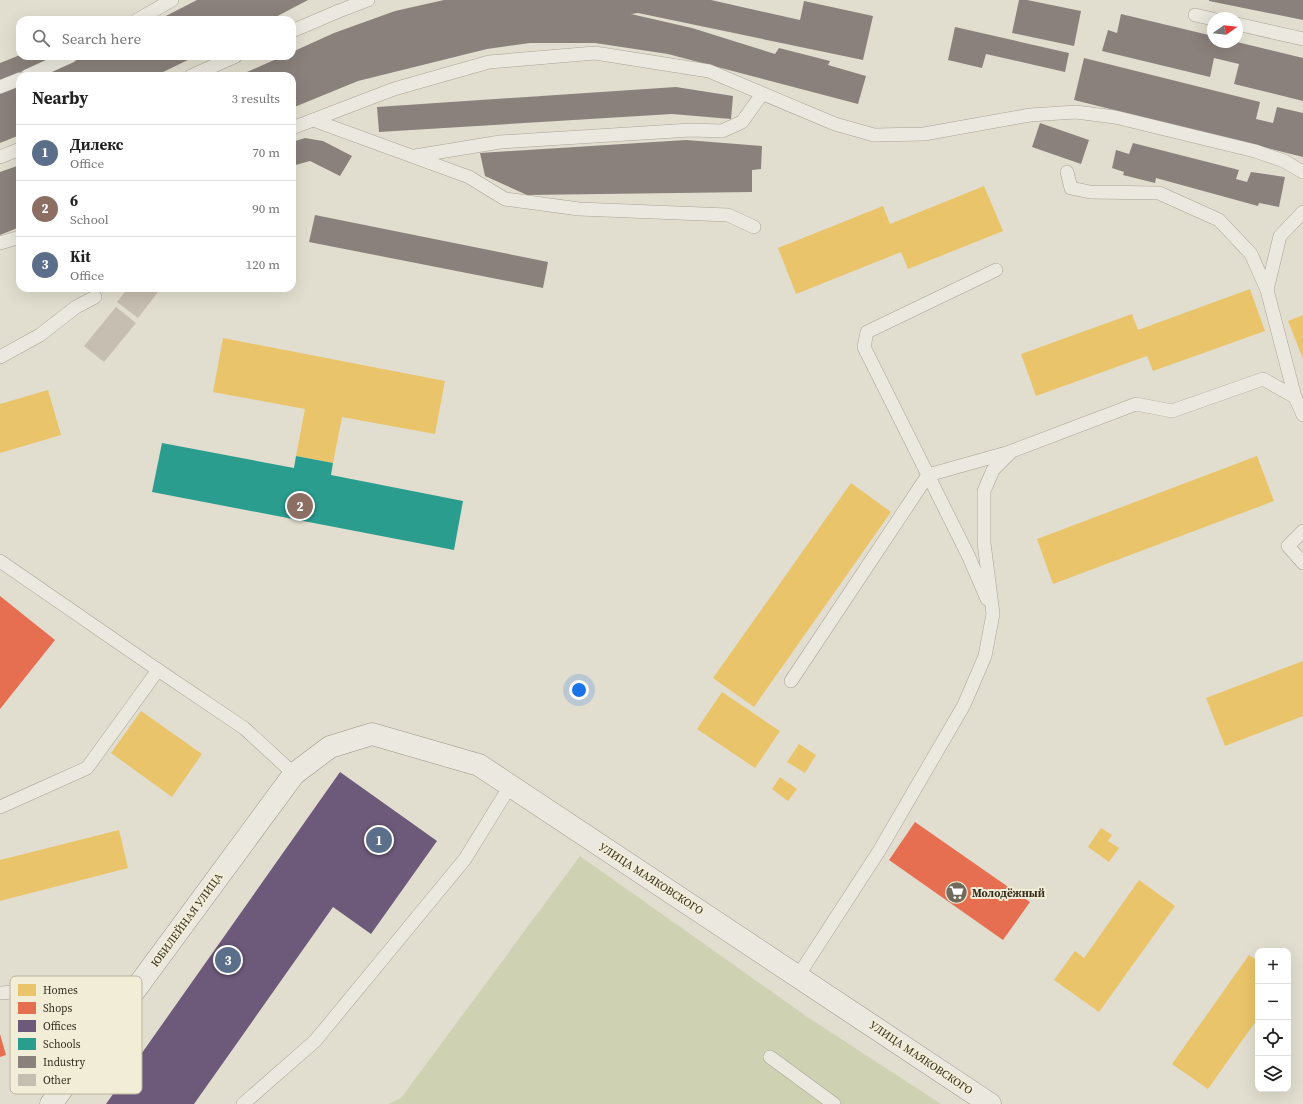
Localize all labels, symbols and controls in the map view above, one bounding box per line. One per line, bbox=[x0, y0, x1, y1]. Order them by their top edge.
north arrow bbox=[1207, 12, 1243, 48]
search box bbox=[16, 16, 296, 60]
icon: search bbox=[30, 27, 52, 49]
text: Search here bbox=[62, 28, 141, 49]
text: Nearby bbox=[32, 86, 88, 110]
text: 3 results bbox=[232, 90, 280, 107]
text: Дилекс bbox=[70, 134, 123, 155]
text: 1 bbox=[41, 144, 49, 161]
text: 70 m bbox=[252, 144, 280, 161]
text: Office bbox=[70, 155, 104, 172]
text: 6 bbox=[70, 190, 78, 211]
text: 2 bbox=[41, 200, 49, 217]
text: 90 m bbox=[252, 200, 280, 217]
text: School bbox=[70, 211, 109, 228]
text: Kit bbox=[70, 246, 91, 267]
text: 3 bbox=[41, 256, 49, 273]
text: 120 m bbox=[246, 256, 280, 273]
text: Office bbox=[70, 267, 104, 284]
pin: 2 bbox=[287, 491, 313, 521]
your location bbox=[569, 680, 589, 700]
pin: 1 bbox=[366, 825, 392, 855]
street label: УЛИЦА МАЯКОВСКОГО bbox=[596, 840, 706, 919]
street label: ЮБИЛЕЙНАЯ УЛИЦА bbox=[148, 869, 227, 970]
supermarket icon: Молодёжный bbox=[944, 880, 970, 906]
place label: Молодёжный bbox=[972, 886, 1045, 901]
pin: 3 bbox=[215, 945, 241, 975]
map controls bbox=[1255, 948, 1291, 1092]
button: + bbox=[1255, 948, 1291, 984]
legend bbox=[10, 976, 142, 1094]
text: Homes bbox=[43, 983, 78, 998]
button: − bbox=[1255, 984, 1291, 1020]
text: Shops bbox=[43, 1001, 72, 1016]
street label: УЛИЦА МАЯКОВСКОГО bbox=[866, 1018, 976, 1098]
text: Offices bbox=[43, 1019, 77, 1034]
button: locate bbox=[1255, 1020, 1291, 1056]
text: Schools bbox=[43, 1037, 81, 1052]
text: Industry bbox=[43, 1055, 85, 1070]
button: layers bbox=[1255, 1056, 1291, 1092]
text: Other bbox=[43, 1073, 72, 1088]

